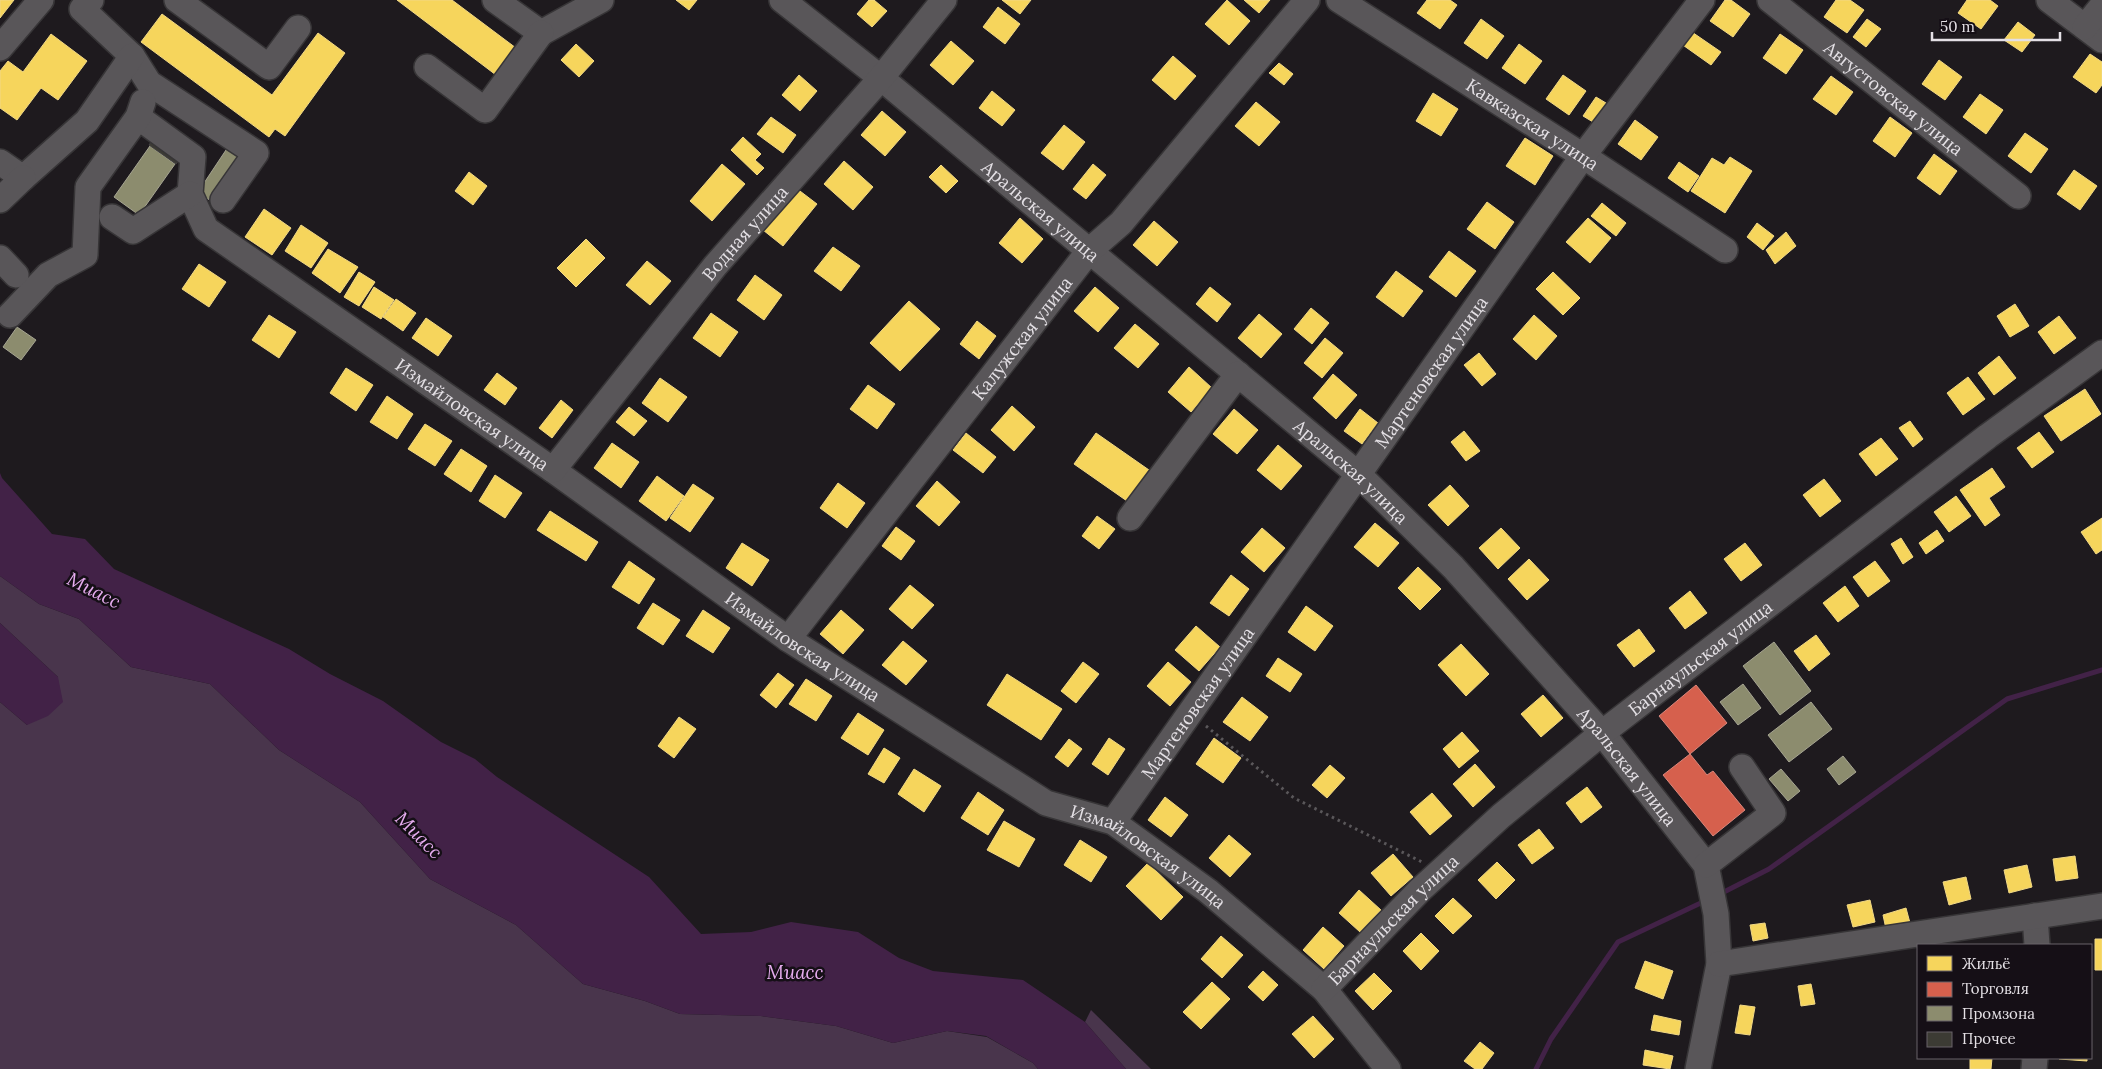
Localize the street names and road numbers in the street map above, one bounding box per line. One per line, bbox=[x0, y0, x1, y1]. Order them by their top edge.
street label: Августовская улица bbox=[1819, 35, 1968, 160]
street label: Кавказская улица bbox=[1462, 73, 1603, 175]
street label: Аральская улица bbox=[977, 155, 1105, 266]
street label: Водная улица bbox=[697, 180, 793, 285]
street label: Калужская улица bbox=[966, 271, 1077, 404]
street label: Мартеновская улица bbox=[1369, 291, 1492, 453]
street label: Измайловская улица bbox=[391, 353, 554, 475]
street label: Аральская улица bbox=[1288, 413, 1413, 528]
street label: Измайловская улица bbox=[721, 586, 885, 706]
street label: Барнаульская улица bbox=[1623, 595, 1777, 720]
street label: Мартеновская улица bbox=[1136, 622, 1259, 783]
street label: Аральская улица bbox=[1572, 702, 1682, 830]
street label: Измайловская улица bbox=[1068, 799, 1231, 913]
street label: Барнаульская улица bbox=[1323, 849, 1463, 990]

